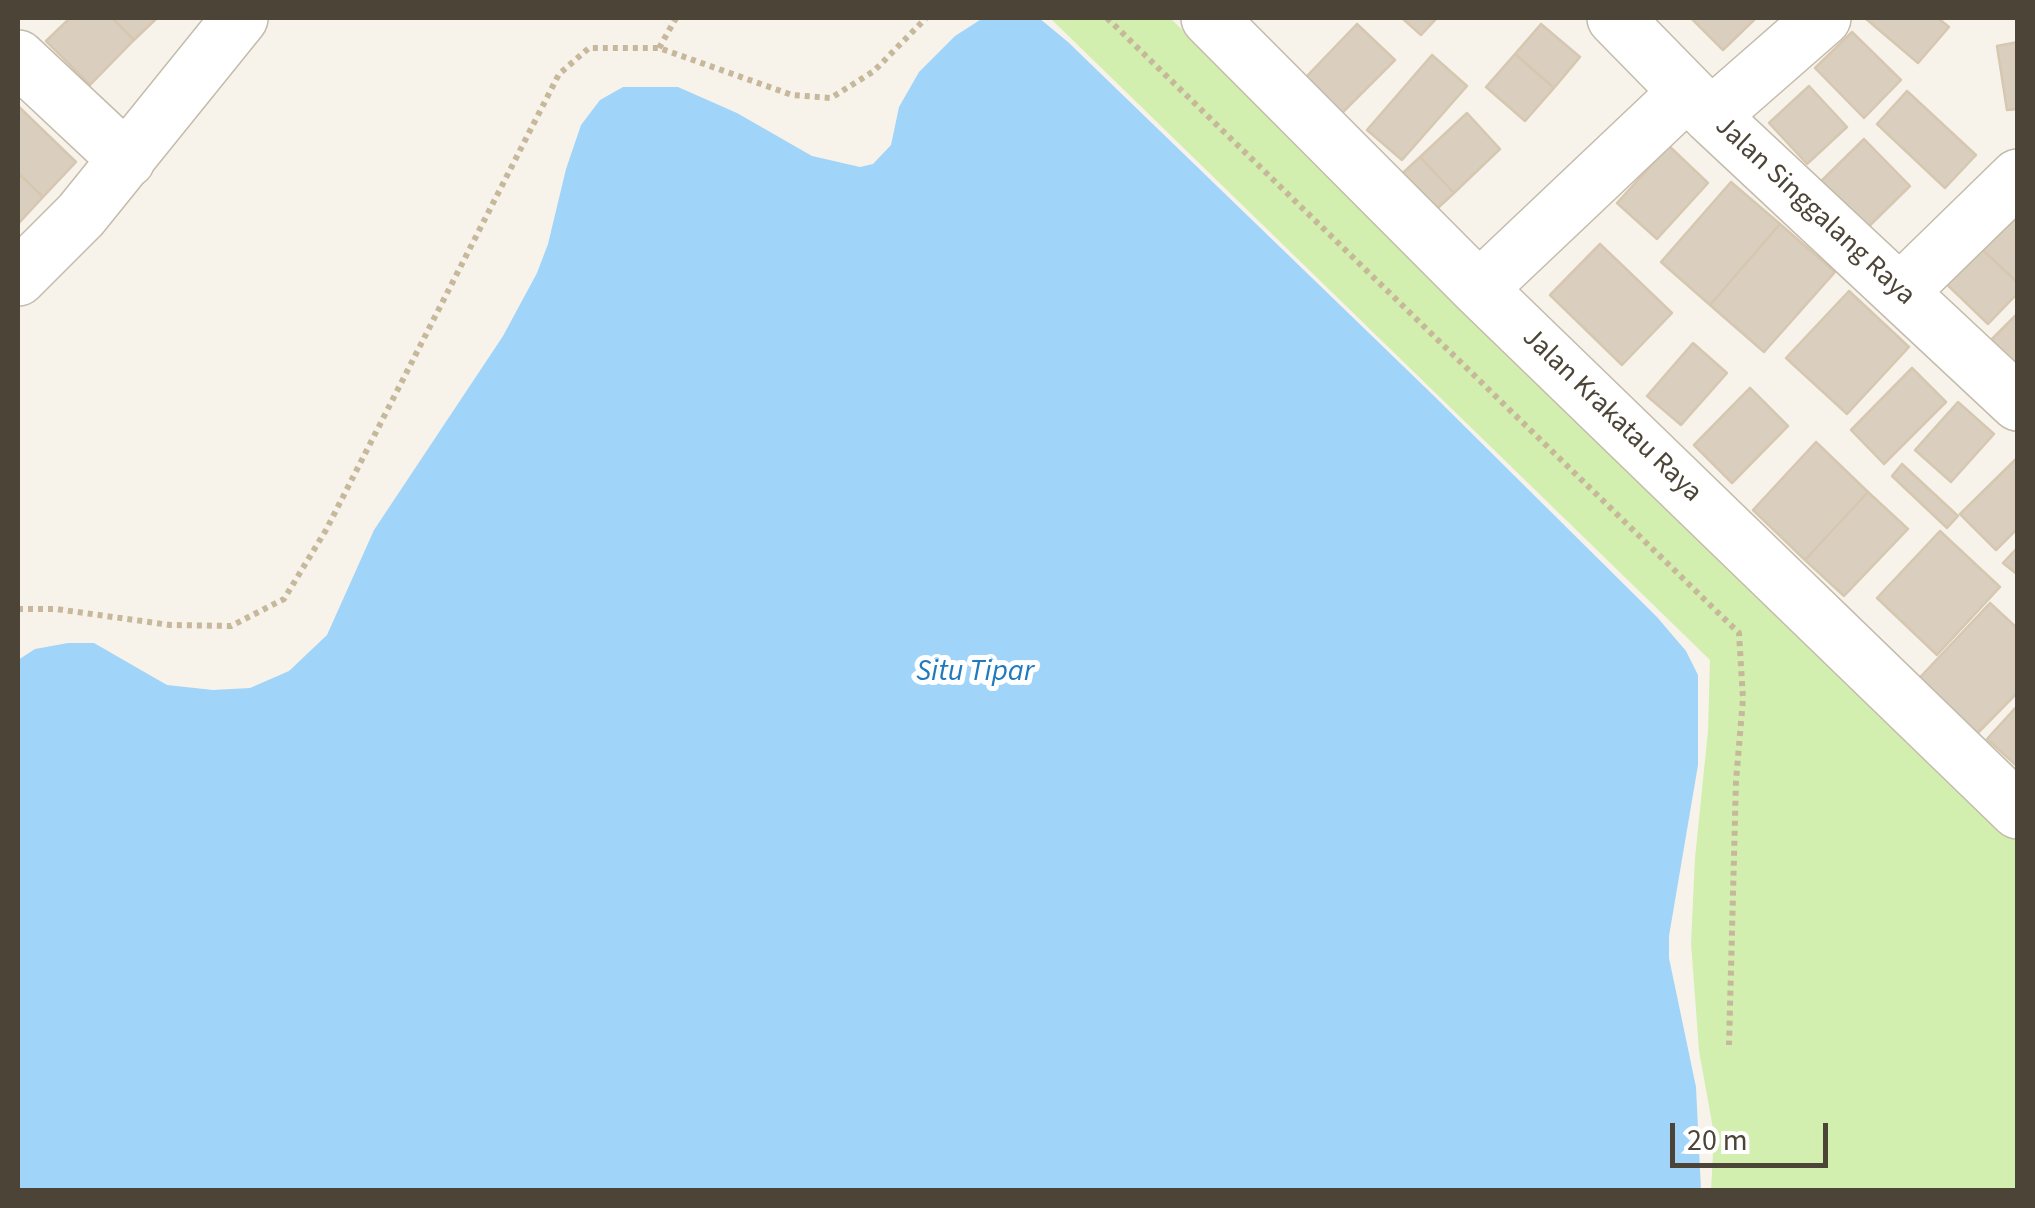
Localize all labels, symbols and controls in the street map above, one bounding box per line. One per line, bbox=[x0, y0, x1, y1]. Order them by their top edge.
street label: Jalan Singgalang Raya bbox=[1707, 111, 1921, 313]
street label: Jalan Krakatau Raya bbox=[1514, 322, 1708, 510]
water label: Situ Tipar bbox=[916, 655, 1034, 691]
scale bar bbox=[1675, 1103, 1832, 1165]
text: 20 m bbox=[1687, 1119, 1748, 1162]

